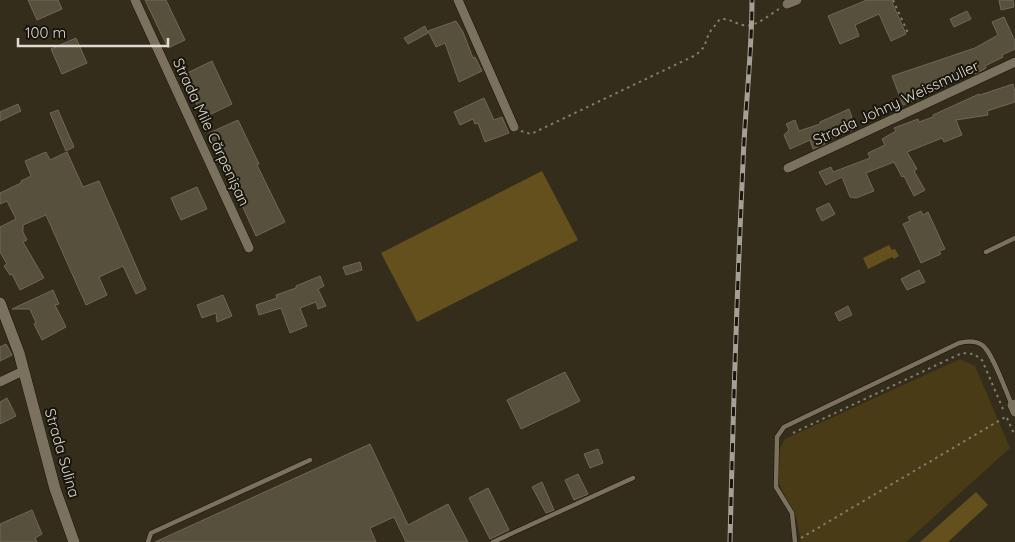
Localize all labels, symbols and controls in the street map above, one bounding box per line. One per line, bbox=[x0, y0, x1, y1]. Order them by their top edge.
scale bar bbox=[18, 15, 168, 47]
text: 100 m bbox=[25, 23, 66, 42]
street label: Strada Mile Cărpenișan bbox=[169, 55, 254, 209]
street label: Strada Johny Weissmuller bbox=[810, 56, 982, 149]
street label: Strada Sulina bbox=[41, 406, 84, 500]

